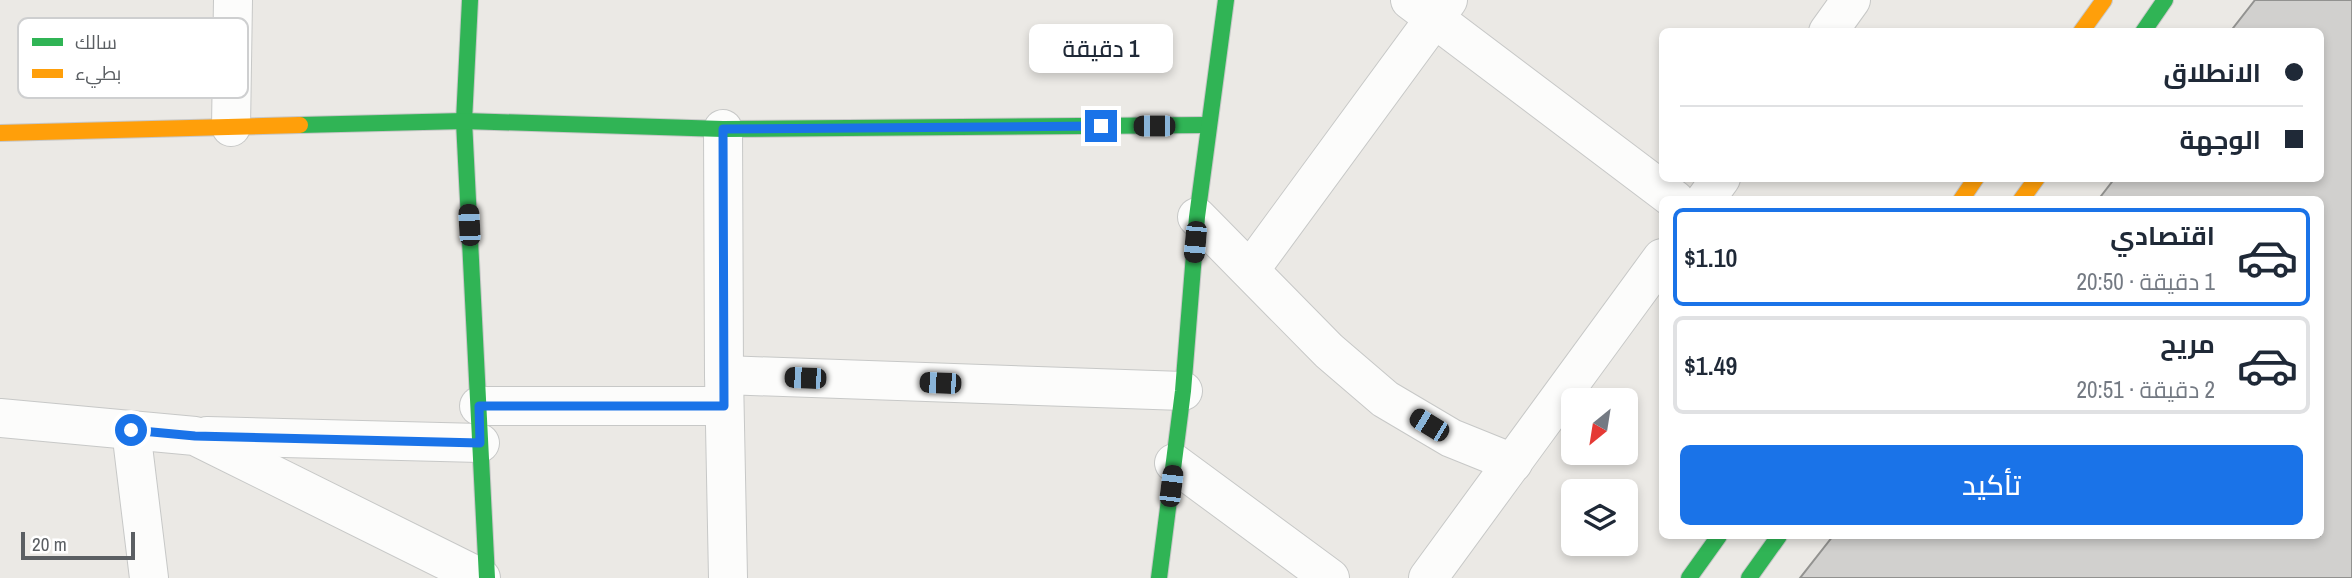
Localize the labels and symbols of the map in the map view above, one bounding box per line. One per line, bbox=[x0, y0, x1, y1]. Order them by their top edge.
legend bbox=[18, 18, 248, 98]
callout: 1 دقيقة bbox=[1029, 24, 1173, 74]
text: سالك bbox=[75, 29, 117, 55]
text: بطيء bbox=[75, 60, 121, 88]
route end bbox=[1085, 110, 1117, 142]
car bbox=[1134, 116, 1176, 137]
car bbox=[458, 203, 481, 247]
car bbox=[1183, 220, 1208, 264]
car bbox=[784, 367, 827, 389]
car bbox=[919, 372, 962, 394]
north arrow bbox=[1561, 388, 1638, 466]
car bbox=[1406, 405, 1453, 445]
route start bbox=[115, 414, 147, 446]
car bbox=[1159, 464, 1184, 508]
scale bar bbox=[21, 529, 135, 561]

